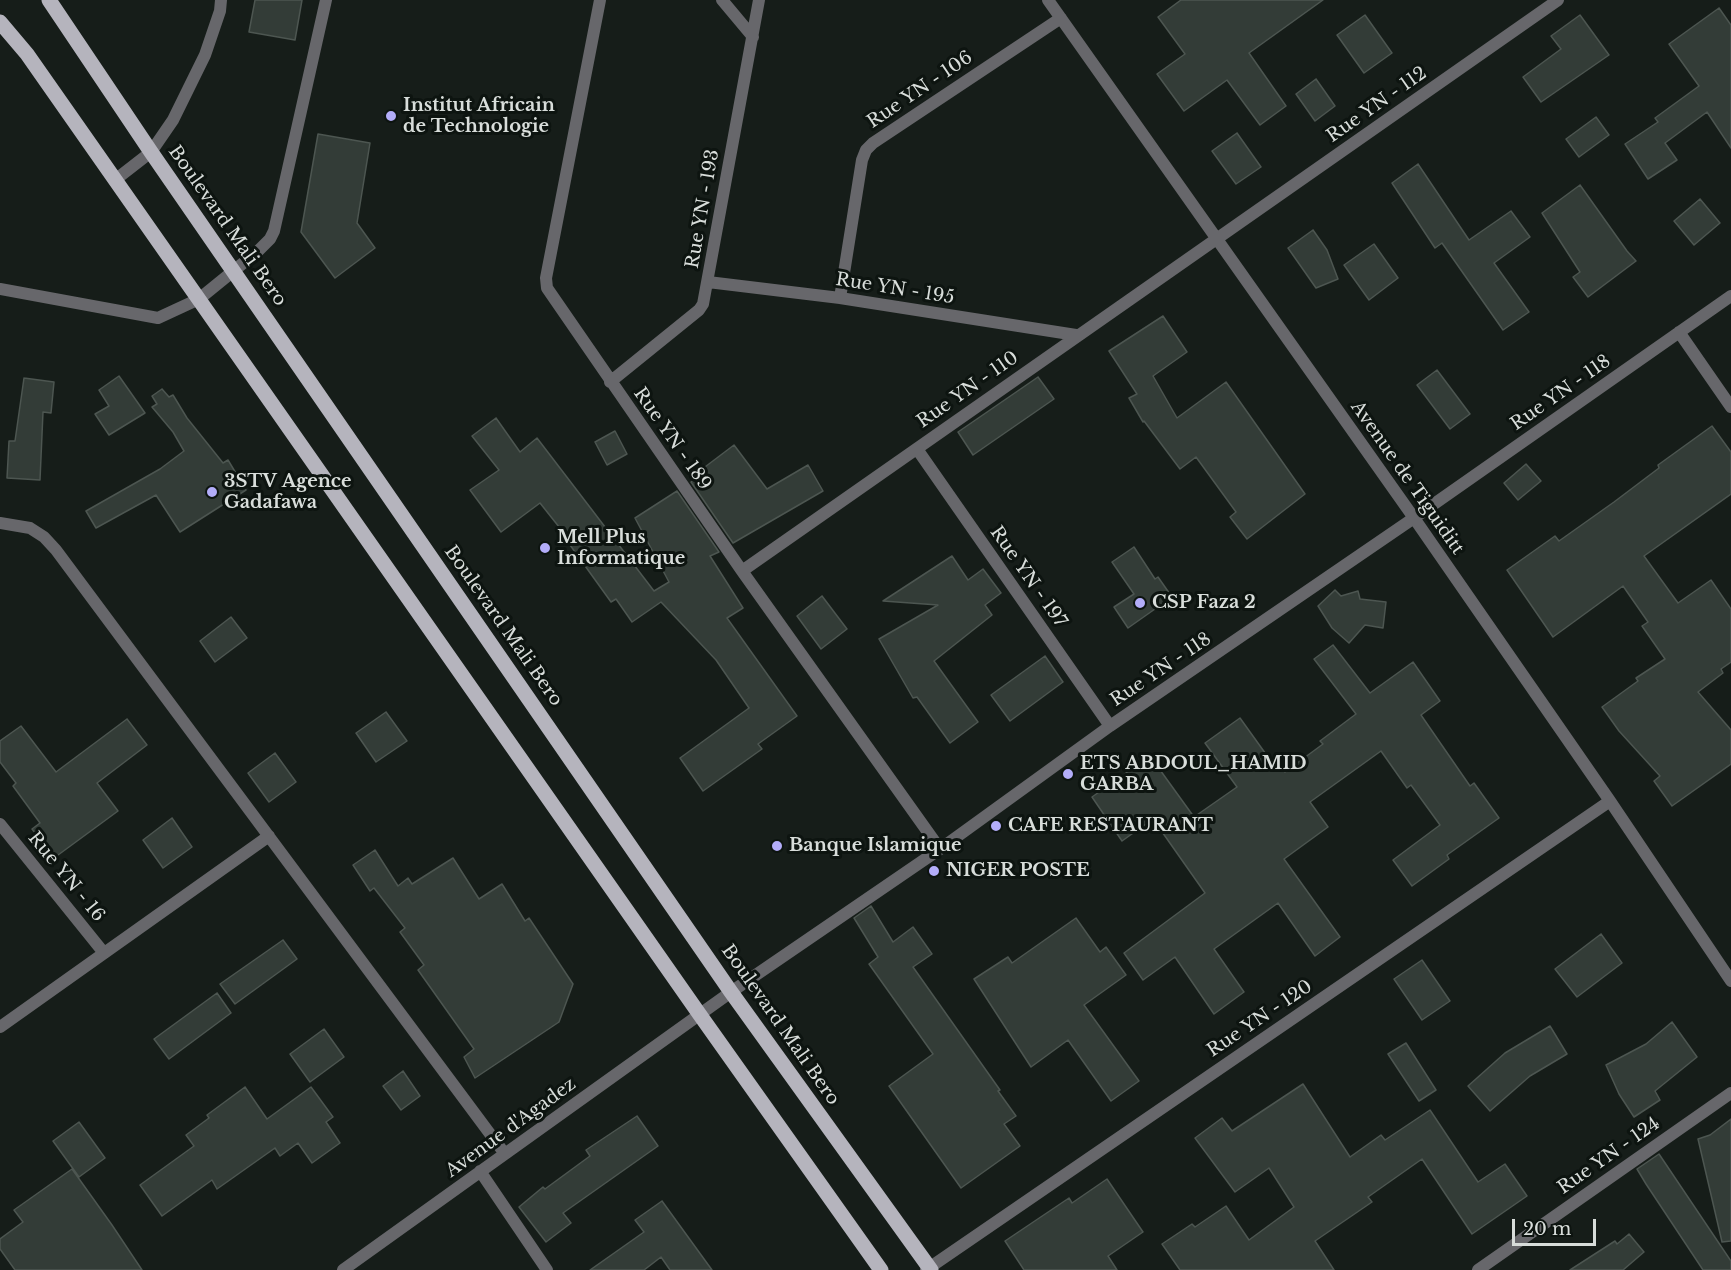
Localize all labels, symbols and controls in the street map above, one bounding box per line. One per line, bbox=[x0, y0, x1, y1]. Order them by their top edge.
street label: Rue YN - 106 bbox=[863, 47, 977, 133]
street label: Rue YN - 112 bbox=[1323, 63, 1431, 147]
place label: Institut Africain de Technologie bbox=[403, 95, 555, 138]
marker: Institut Africain de Technologie bbox=[384, 109, 398, 123]
street label: Boulevard Mali Bero bbox=[163, 142, 291, 310]
street label: Rue YN - 193 bbox=[682, 148, 724, 270]
street label: Rue YN - 195 bbox=[834, 269, 956, 309]
street label: Rue YN - 110 bbox=[913, 347, 1023, 433]
street label: Rue YN - 118 bbox=[1507, 351, 1615, 435]
street label: Rue YN - 189 bbox=[629, 384, 715, 494]
street label: Avenue de Tiguiditt bbox=[1346, 397, 1468, 559]
place label: 3STV Agence Gadafawa bbox=[224, 471, 352, 514]
marker: 3STV Agence Gadafawa bbox=[205, 485, 219, 499]
street label: Rue YN - 197 bbox=[985, 522, 1071, 632]
place label: Mell Plus Informatique bbox=[557, 527, 685, 570]
marker: Mell Plus Informatique bbox=[538, 541, 552, 555]
street label: Boulevard Mali Bero bbox=[439, 542, 567, 710]
place label: CSP Faza 2 bbox=[1152, 592, 1256, 614]
marker: CSP Faza 2 bbox=[1133, 596, 1147, 610]
street label: Rue YN - 118 bbox=[1107, 628, 1215, 712]
place label: ETS ABDOUL_HAMID GARBA bbox=[1080, 753, 1307, 795]
marker: ETS ABDOUL_HAMID GARBA bbox=[1061, 767, 1075, 781]
place label: CAFE RESTAURANT bbox=[1008, 815, 1213, 837]
marker: CAFE RESTAURANT bbox=[989, 819, 1003, 833]
street label: Rue YN - 16 bbox=[23, 828, 109, 926]
place label: Banque Islamique bbox=[789, 835, 962, 857]
marker: Banque Islamique bbox=[770, 839, 784, 853]
place label: NIGER POSTE bbox=[946, 860, 1090, 882]
marker: NIGER POSTE bbox=[927, 864, 941, 878]
street label: Boulevard Mali Bero bbox=[716, 941, 844, 1109]
street label: Rue YN - 120 bbox=[1203, 976, 1317, 1062]
street label: Avenue d'Agadez bbox=[442, 1074, 580, 1182]
street label: Rue YN - 124 bbox=[1554, 1113, 1664, 1199]
scale bar bbox=[1515, 1207, 1599, 1245]
text: 20 m bbox=[1523, 1218, 1571, 1240]

